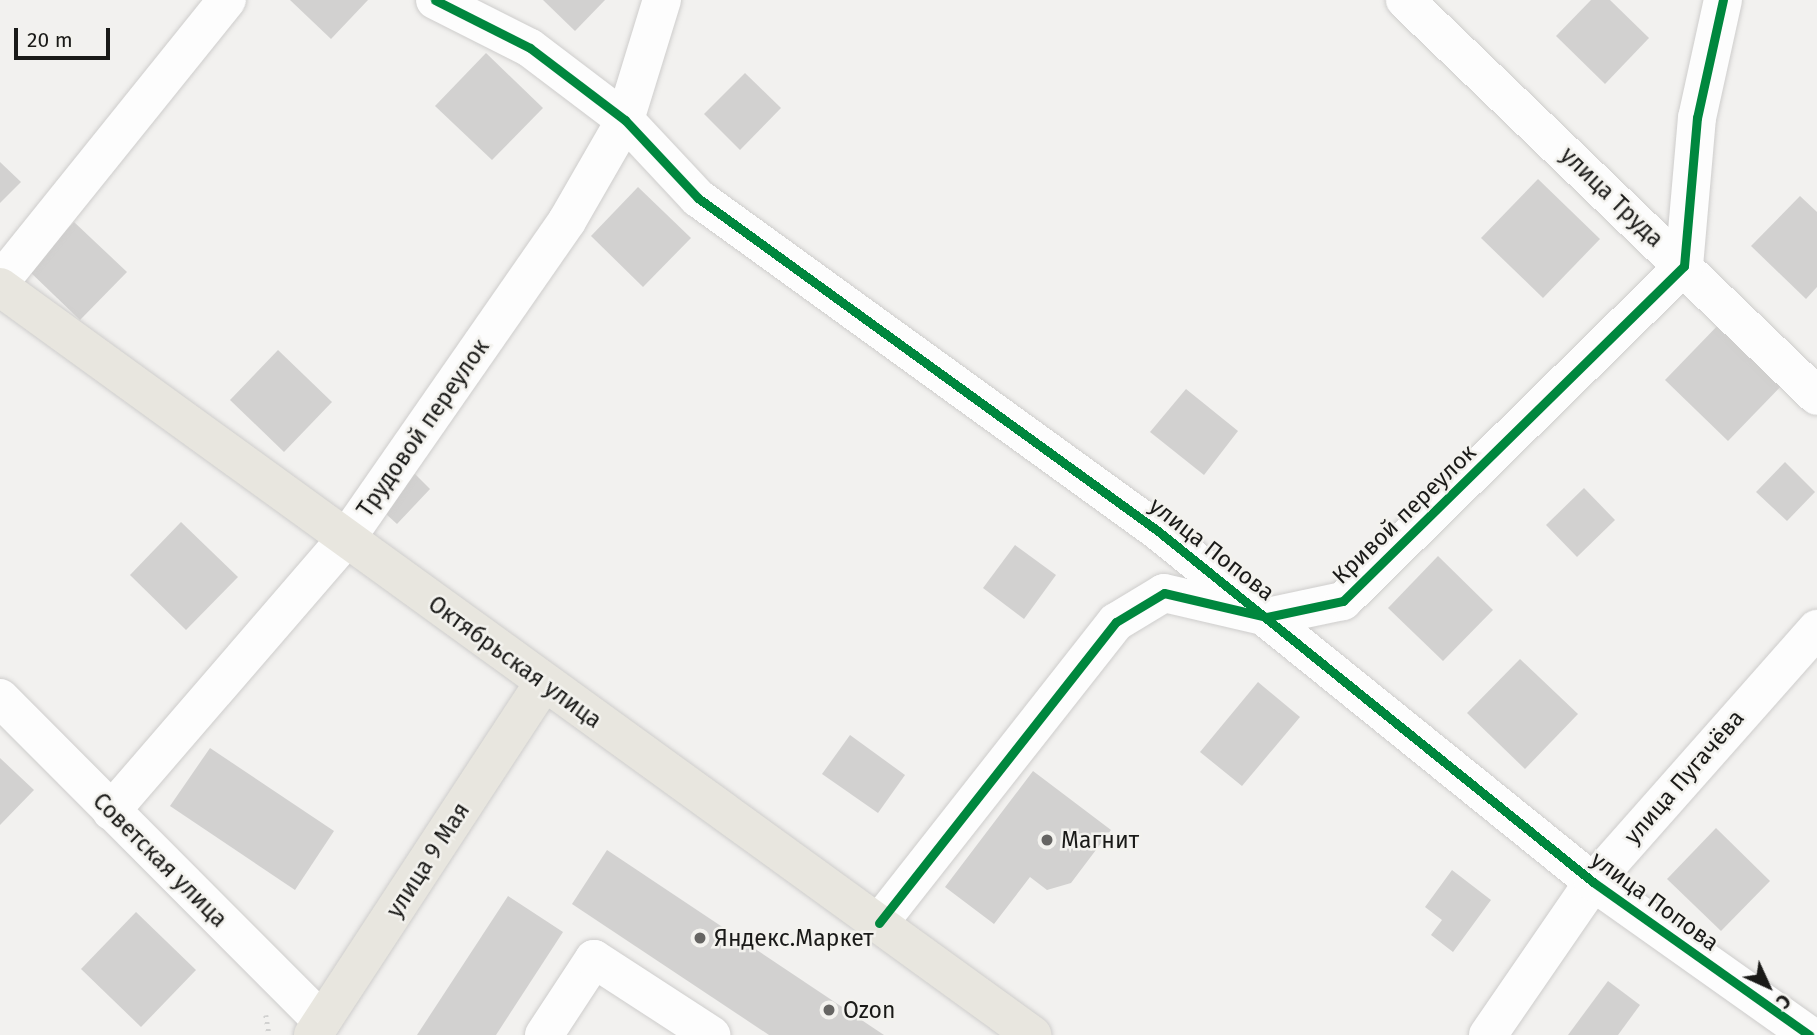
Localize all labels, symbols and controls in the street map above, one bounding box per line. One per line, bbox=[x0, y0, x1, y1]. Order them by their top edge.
scale bar bbox=[18, 14, 114, 58]
text: 20 m bbox=[27, 27, 73, 53]
street label: улица Труда bbox=[1555, 141, 1669, 253]
street label: Трудовой переулок bbox=[351, 334, 495, 522]
street label: Кривой переулок bbox=[1326, 438, 1482, 590]
street label: улица Попова bbox=[1144, 492, 1280, 606]
street label: Октябрьская улица bbox=[423, 590, 607, 734]
street label: улица Пугачёва bbox=[1618, 704, 1750, 850]
street label: Советская улица bbox=[87, 787, 233, 933]
street label: улица 9 Мая bbox=[381, 797, 475, 923]
place label: Магнит bbox=[1061, 826, 1139, 854]
marker: Магнит bbox=[1039, 832, 1055, 848]
street label: улица Попова bbox=[1586, 845, 1724, 957]
place label: Яндекс.Маркет bbox=[714, 924, 874, 952]
marker: Яндекс.Маркет bbox=[692, 930, 708, 946]
north arrow bbox=[1733, 951, 1803, 1021]
text: С bbox=[1771, 989, 1795, 1013]
place label: Ozon bbox=[843, 996, 895, 1024]
marker: Ozon bbox=[821, 1002, 837, 1018]

